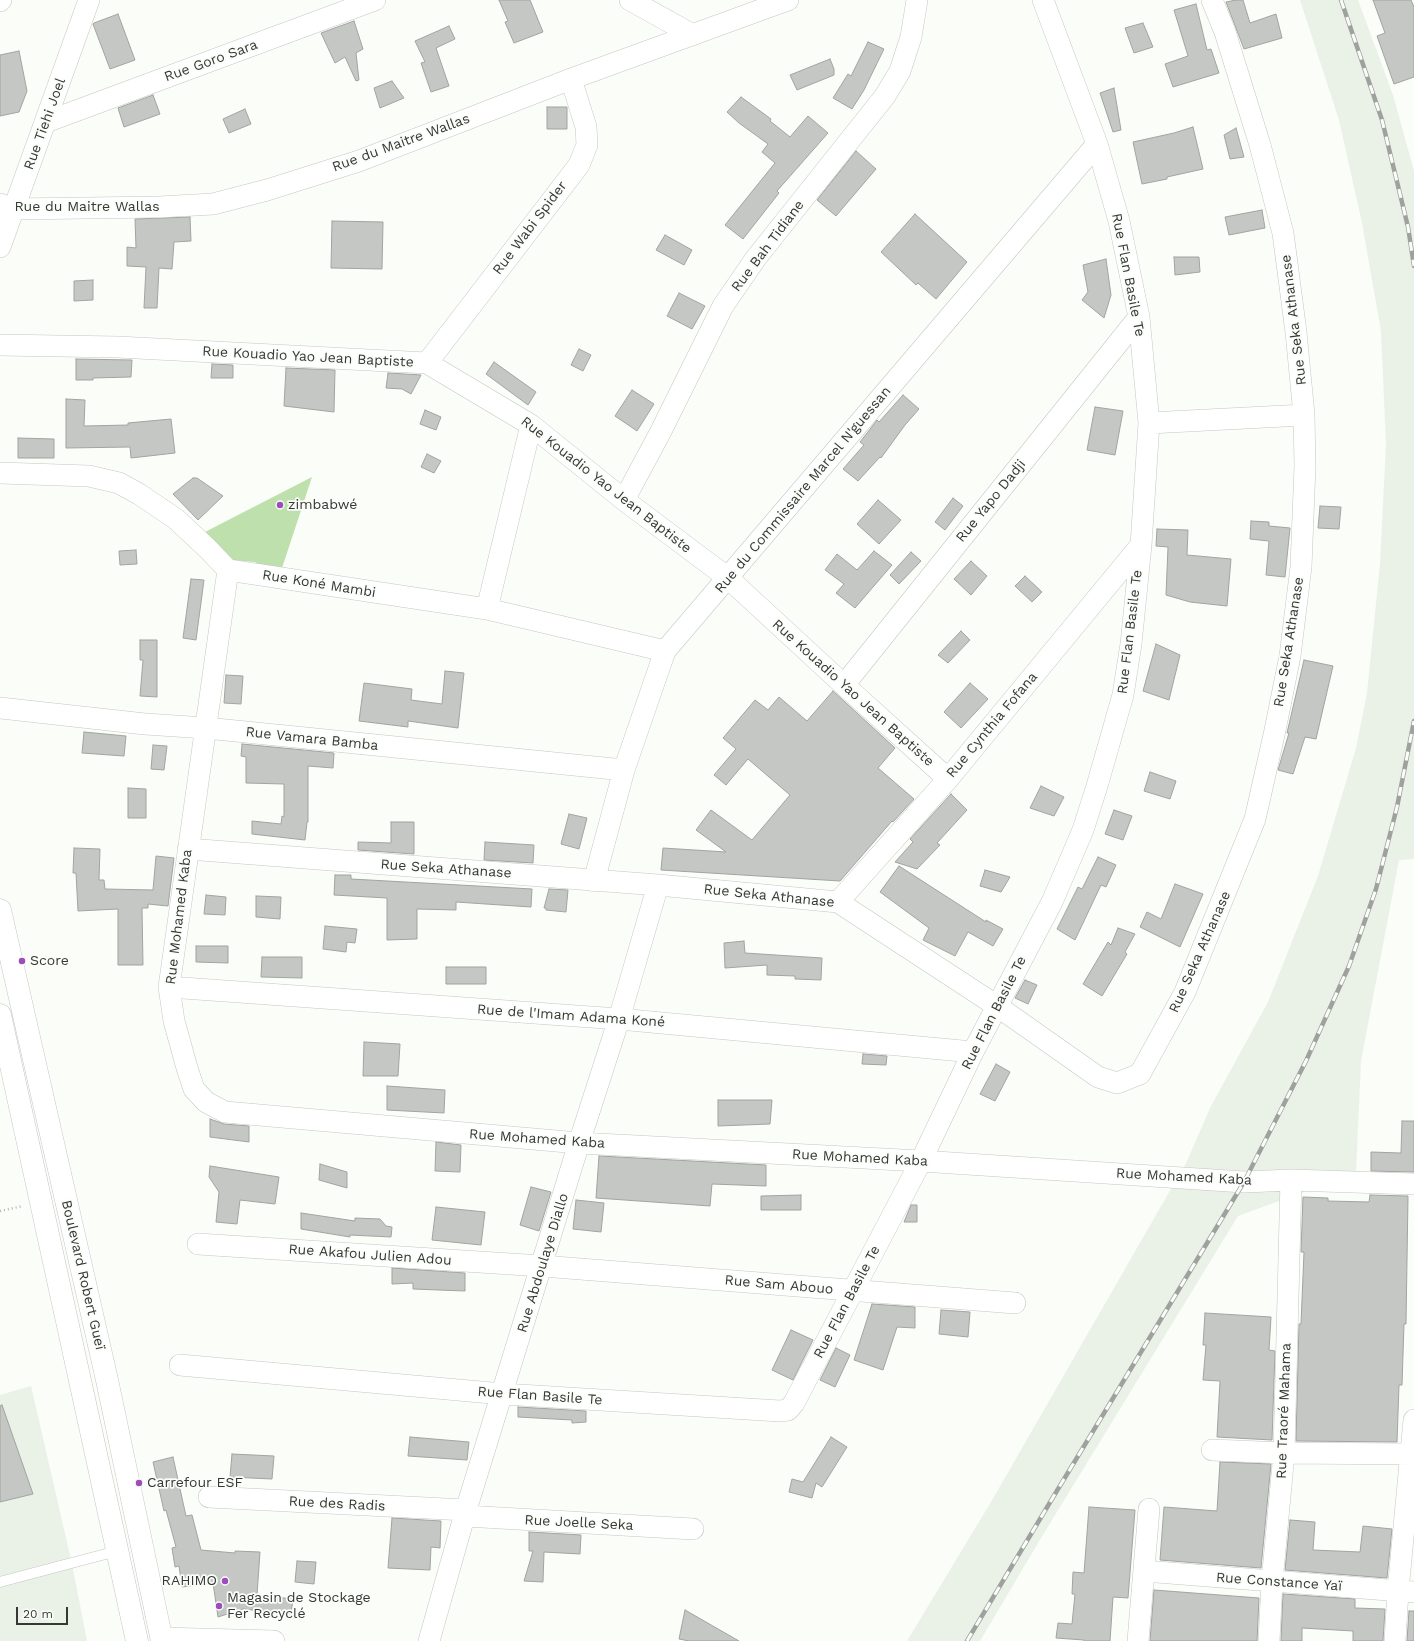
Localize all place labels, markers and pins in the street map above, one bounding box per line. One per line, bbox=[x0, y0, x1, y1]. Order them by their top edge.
place label: zimbabwé bbox=[288, 497, 357, 513]
marker: zimbabwé bbox=[275, 500, 285, 510]
place label: Score bbox=[30, 953, 69, 969]
marker: Score bbox=[17, 956, 27, 966]
place label: Carrefour ESF bbox=[147, 1475, 243, 1491]
marker: Carrefour ESF bbox=[134, 1478, 144, 1488]
place label: RAHIMO bbox=[162, 1573, 217, 1589]
marker: RAHIMO bbox=[220, 1576, 230, 1586]
place label: Magasin de Stockage Fer Recyclé bbox=[227, 1590, 371, 1622]
marker: Magasin de Stockage Fer Recyclé bbox=[214, 1601, 224, 1611]

